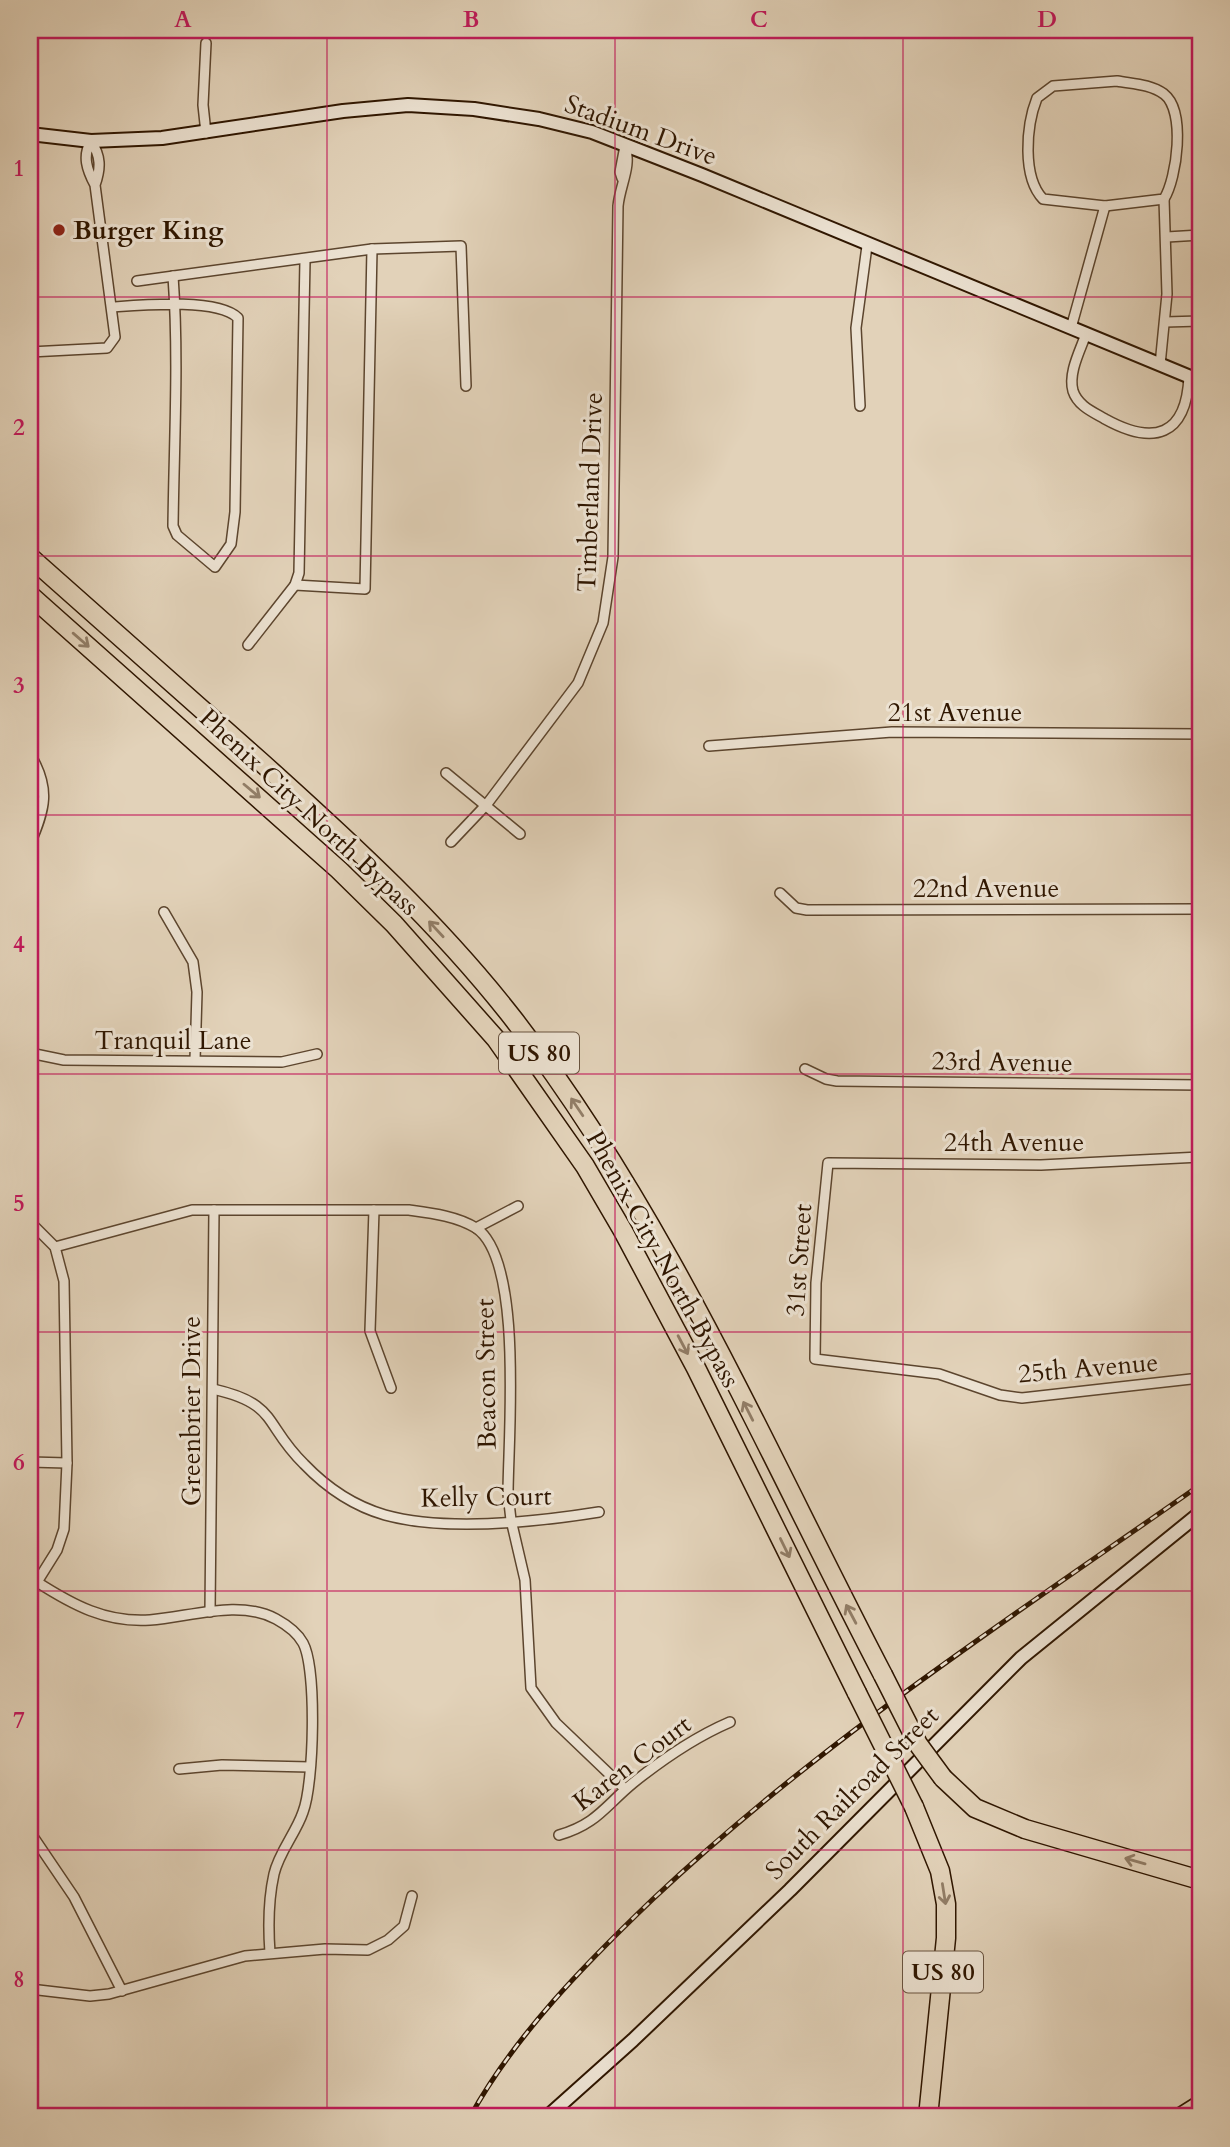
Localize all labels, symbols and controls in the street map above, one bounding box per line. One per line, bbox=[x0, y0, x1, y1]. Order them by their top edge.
text: A bbox=[174, 4, 192, 35]
text: B bbox=[463, 4, 479, 35]
text: C bbox=[750, 4, 768, 35]
text: D bbox=[1037, 4, 1057, 35]
street label: Stadium Drive bbox=[560, 86, 722, 174]
text: 1 bbox=[13, 153, 25, 184]
place label: Burger King bbox=[73, 213, 224, 248]
marker: Burger King bbox=[51, 222, 67, 238]
street label: Timberland Drive bbox=[569, 391, 611, 593]
text: 2 bbox=[13, 412, 25, 443]
one-way arrow bbox=[72, 632, 90, 648]
text: 3 bbox=[13, 670, 25, 701]
street label: 21st Avenue bbox=[888, 695, 1022, 730]
street label: Phenix City North Bypass bbox=[192, 701, 426, 923]
one-way arrow bbox=[242, 783, 260, 799]
street label: 22nd Avenue bbox=[913, 871, 1059, 906]
one-way arrow bbox=[427, 921, 444, 938]
text: 4 bbox=[13, 929, 25, 960]
street label: Tranquil Lane bbox=[94, 1023, 252, 1058]
road number: US 80 bbox=[499, 1032, 579, 1073]
street label: 23rd Avenue bbox=[931, 1043, 1073, 1081]
one-way arrow bbox=[570, 1097, 584, 1117]
street label: Phenix City North Bypass bbox=[578, 1124, 748, 1394]
street label: 24th Avenue bbox=[944, 1125, 1084, 1160]
text: 5 bbox=[13, 1188, 25, 1219]
street label: 31st Street bbox=[778, 1202, 820, 1318]
street label: Beacon Street bbox=[467, 1298, 505, 1450]
street label: Greenbrier Drive bbox=[174, 1316, 209, 1506]
one-way arrow bbox=[676, 1334, 690, 1354]
street label: 25th Avenue bbox=[1017, 1344, 1159, 1392]
one-way arrow bbox=[741, 1401, 755, 1422]
text: 6 bbox=[13, 1447, 25, 1478]
street label: Kelly Court bbox=[420, 1478, 552, 1516]
one-way arrow bbox=[779, 1537, 793, 1558]
one-way arrow bbox=[844, 1604, 858, 1625]
street label: South Railroad Street bbox=[758, 1699, 946, 1887]
text: 7 bbox=[13, 1705, 25, 1736]
street label: Karen Court bbox=[566, 1707, 698, 1819]
one-way arrow bbox=[1124, 1854, 1146, 1867]
one-way arrow bbox=[938, 1882, 951, 1905]
road number: US 80 bbox=[903, 1952, 983, 1993]
text: 8 bbox=[13, 1964, 25, 1995]

